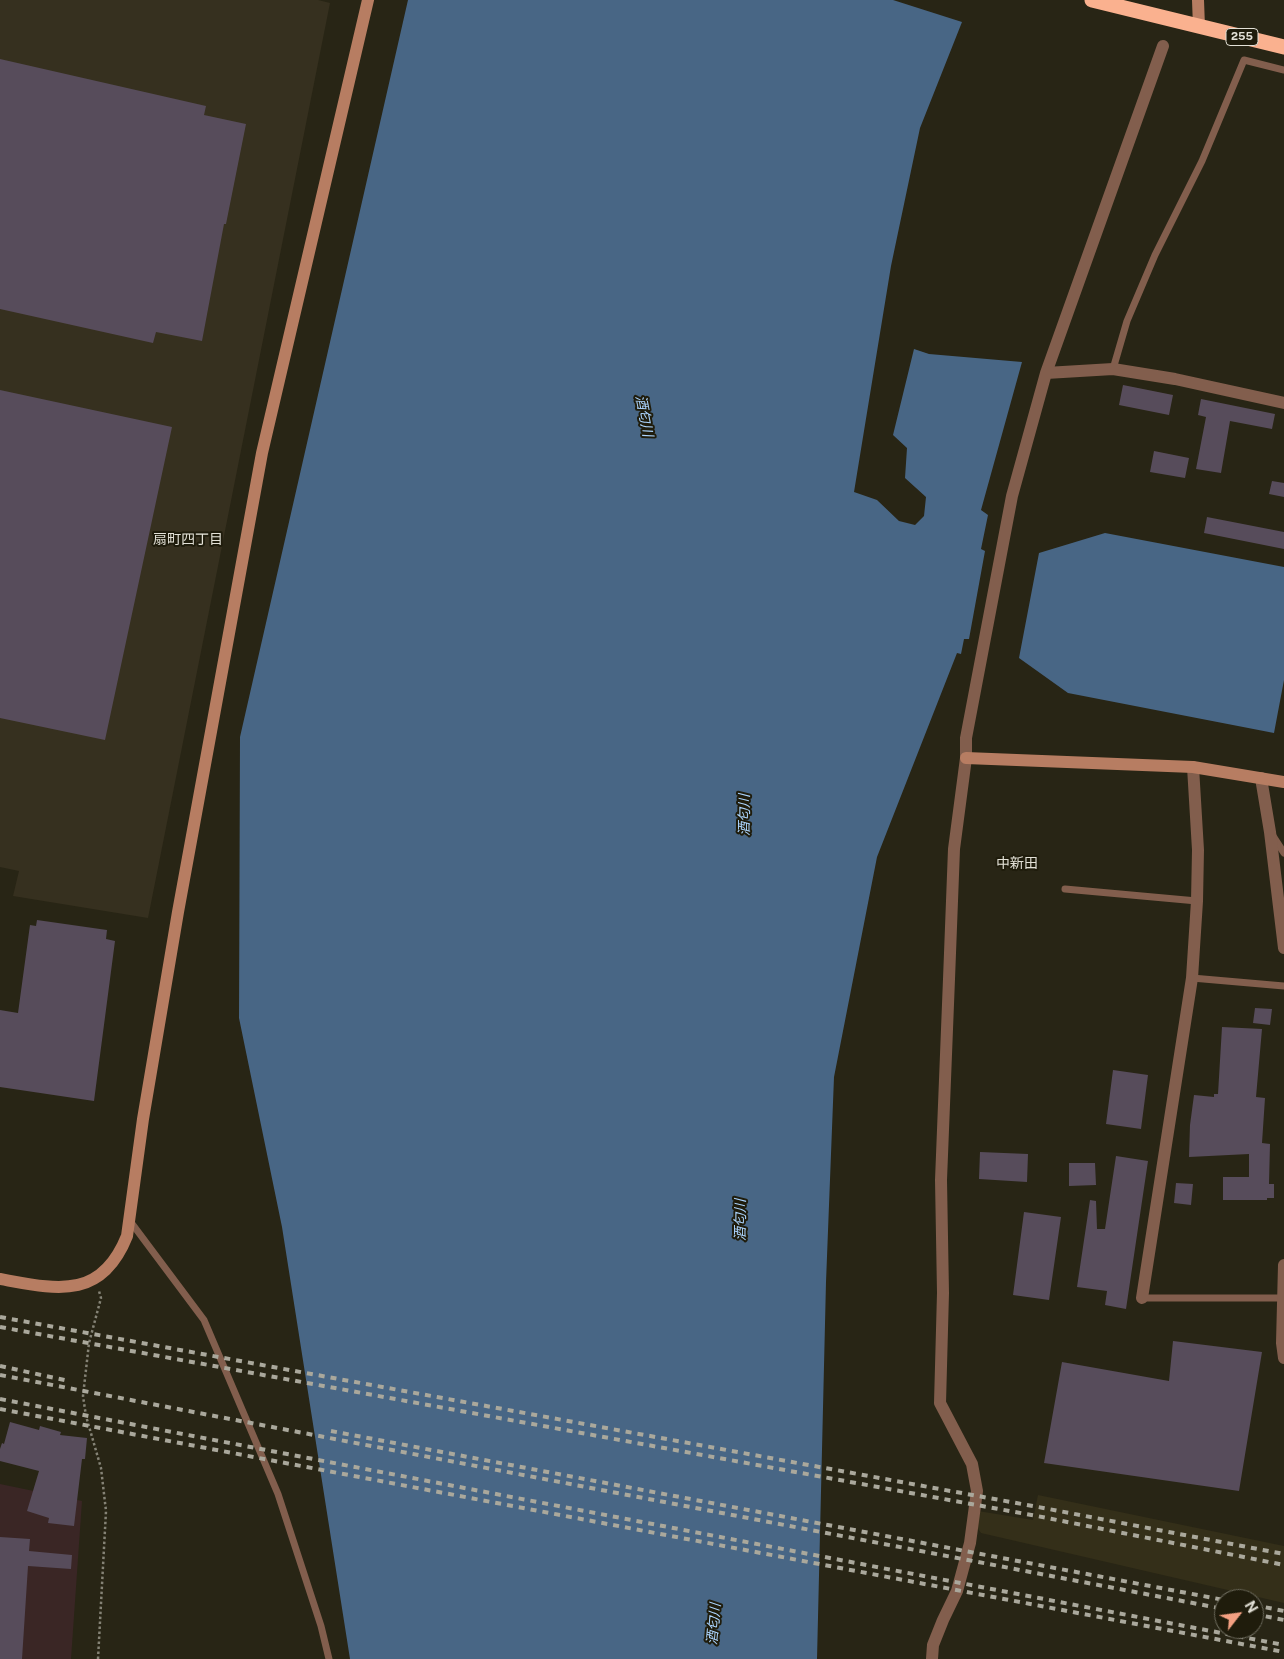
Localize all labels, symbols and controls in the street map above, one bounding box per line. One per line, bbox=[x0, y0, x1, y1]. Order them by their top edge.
road number: 255 bbox=[1226, 28, 1258, 46]
water label: 酒匂川 bbox=[632, 394, 656, 438]
district label: 扇町四丁目 bbox=[153, 532, 223, 548]
water label: 酒匂川 bbox=[737, 794, 753, 836]
district label: 中新田 bbox=[996, 856, 1038, 872]
water label: 酒匂川 bbox=[733, 1199, 749, 1241]
north arrow bbox=[1214, 1589, 1264, 1639]
text: N bbox=[1241, 1598, 1261, 1616]
water label: 酒匂川 bbox=[704, 1602, 724, 1646]

